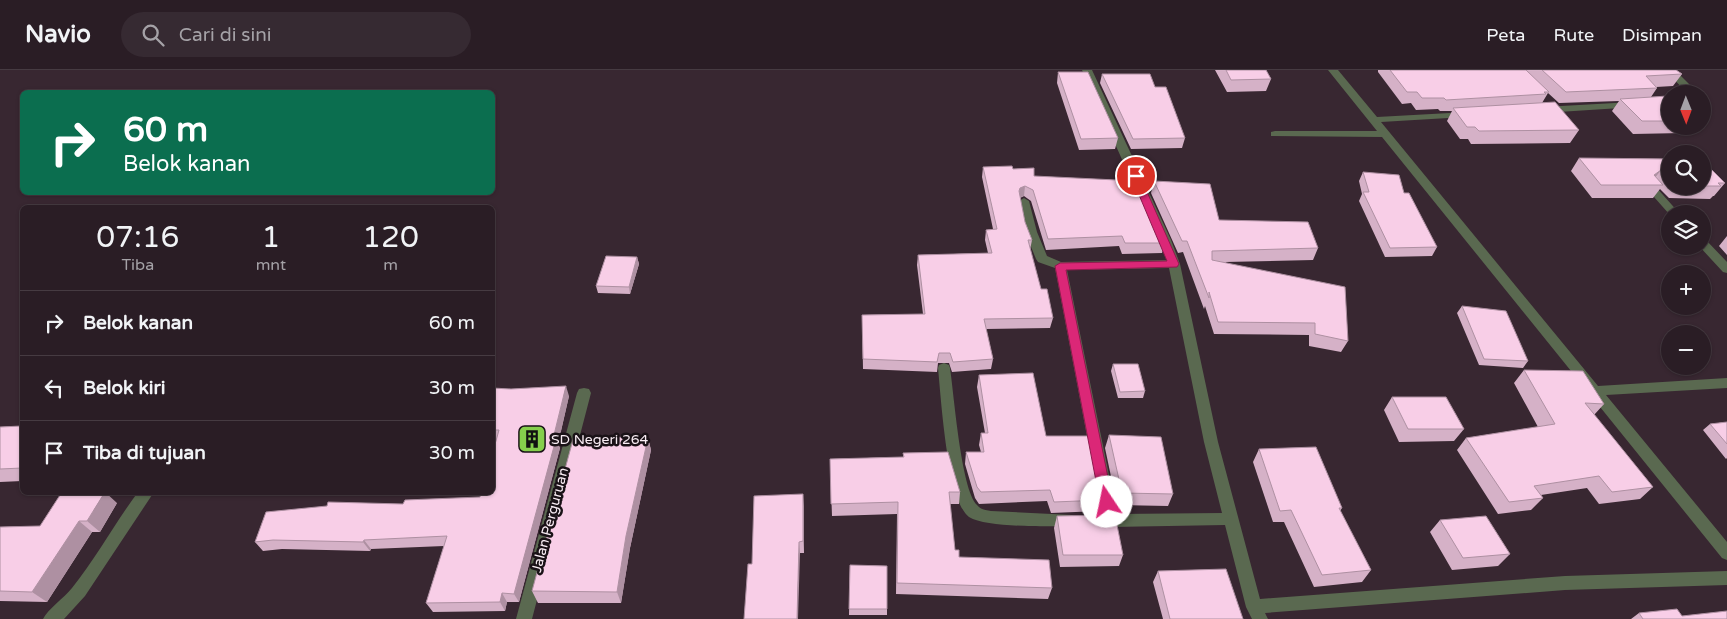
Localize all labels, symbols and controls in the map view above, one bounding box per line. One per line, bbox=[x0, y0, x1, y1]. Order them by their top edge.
search box bbox=[121, 12, 471, 57]
text: Navio bbox=[25, 20, 91, 49]
icon: search bbox=[139, 21, 167, 49]
text: Cari di sini bbox=[179, 24, 272, 46]
text: Peta bbox=[1486, 24, 1525, 46]
text: Rute bbox=[1553, 24, 1594, 46]
text: Disimpan bbox=[1622, 24, 1702, 46]
north arrow bbox=[1661, 85, 1711, 135]
map controls bbox=[1661, 85, 1711, 375]
text: 60 m bbox=[123, 109, 208, 151]
icon: right bbox=[40, 110, 105, 175]
button: search bbox=[1661, 145, 1711, 195]
text: Belok kanan bbox=[123, 151, 250, 177]
pin bbox=[1115, 155, 1157, 197]
icon: arrive bbox=[1122, 162, 1150, 190]
button: layers bbox=[1661, 205, 1711, 255]
text: 07:16 bbox=[96, 219, 179, 256]
text: 1 bbox=[261, 219, 280, 256]
text: 120 bbox=[362, 219, 419, 256]
text: Tiba bbox=[121, 255, 154, 275]
text: mnt bbox=[256, 255, 286, 275]
text: m bbox=[383, 255, 398, 275]
button: + bbox=[1661, 265, 1711, 315]
icon: right bbox=[40, 309, 68, 337]
text: Belok kanan bbox=[83, 312, 193, 334]
text: 60 m bbox=[429, 312, 475, 334]
button: − bbox=[1661, 325, 1711, 375]
icon: left bbox=[40, 374, 68, 402]
text: Belok kiri bbox=[83, 377, 166, 399]
text: 30 m bbox=[429, 377, 475, 399]
building icon: SD Negeri 264 bbox=[517, 424, 547, 454]
place label: SD Negeri 264 bbox=[551, 431, 649, 448]
icon: arrive bbox=[40, 439, 68, 467]
text: Tiba di tujuan bbox=[83, 442, 206, 464]
text: 30 m bbox=[429, 442, 475, 464]
street label: Jalan Perguruan bbox=[528, 466, 572, 574]
position arrow bbox=[1080, 475, 1132, 527]

